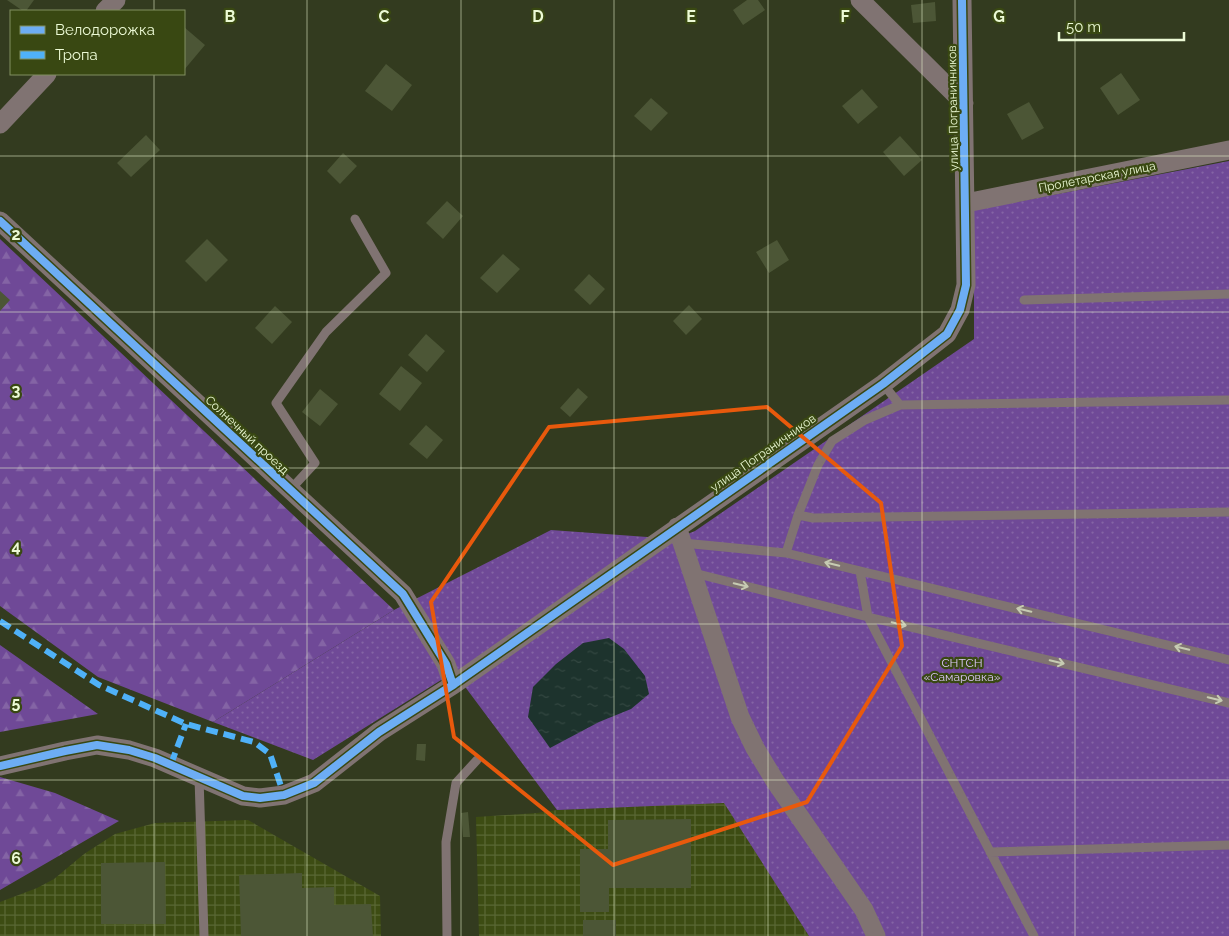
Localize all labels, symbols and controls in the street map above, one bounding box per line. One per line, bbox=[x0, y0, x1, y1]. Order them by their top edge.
text: B bbox=[225, 7, 236, 26]
text: C bbox=[379, 7, 390, 26]
text: D bbox=[532, 7, 544, 26]
text: E bbox=[686, 7, 696, 26]
text: F bbox=[840, 7, 850, 26]
text: G bbox=[993, 7, 1005, 26]
legend bbox=[10, 10, 185, 75]
scale bar bbox=[1059, 10, 1184, 42]
text: 50 m bbox=[1066, 18, 1101, 36]
text: Велодорожка bbox=[55, 21, 155, 39]
street label: улица Пограничников bbox=[945, 45, 961, 171]
text: Тропа bbox=[55, 46, 98, 64]
street label: Пролетарская улица bbox=[1037, 159, 1157, 195]
text: 2 bbox=[11, 225, 21, 244]
text: 3 bbox=[12, 381, 21, 400]
street label: Солнечный проезд bbox=[203, 393, 292, 477]
street label: улица Пограничников bbox=[708, 411, 818, 495]
text: 4 bbox=[11, 537, 21, 556]
one-way arrow bbox=[824, 559, 840, 568]
one-way arrow bbox=[732, 581, 748, 590]
one-way arrow bbox=[1016, 605, 1032, 614]
one-way arrow bbox=[890, 620, 906, 629]
one-way arrow bbox=[1174, 643, 1190, 652]
park label: СНТСН «Самаровка» bbox=[923, 656, 1001, 684]
one-way arrow bbox=[1048, 658, 1064, 667]
text: 5 bbox=[12, 693, 21, 712]
one-way arrow bbox=[1206, 695, 1222, 704]
text: 6 bbox=[11, 849, 21, 868]

